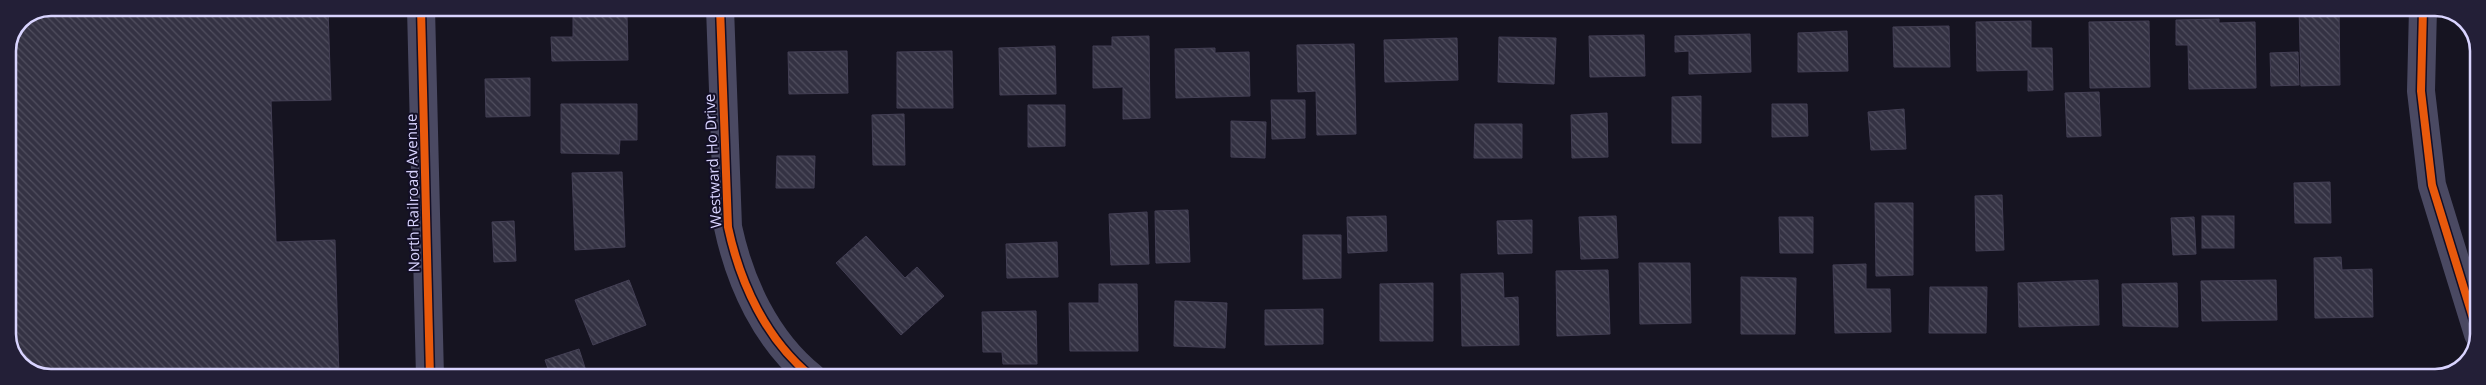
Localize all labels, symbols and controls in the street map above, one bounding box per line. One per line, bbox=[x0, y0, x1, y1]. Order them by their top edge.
street label: Westward Ho Drive bbox=[698, 93, 726, 229]
street label: North Railroad Avenue bbox=[401, 113, 423, 273]

